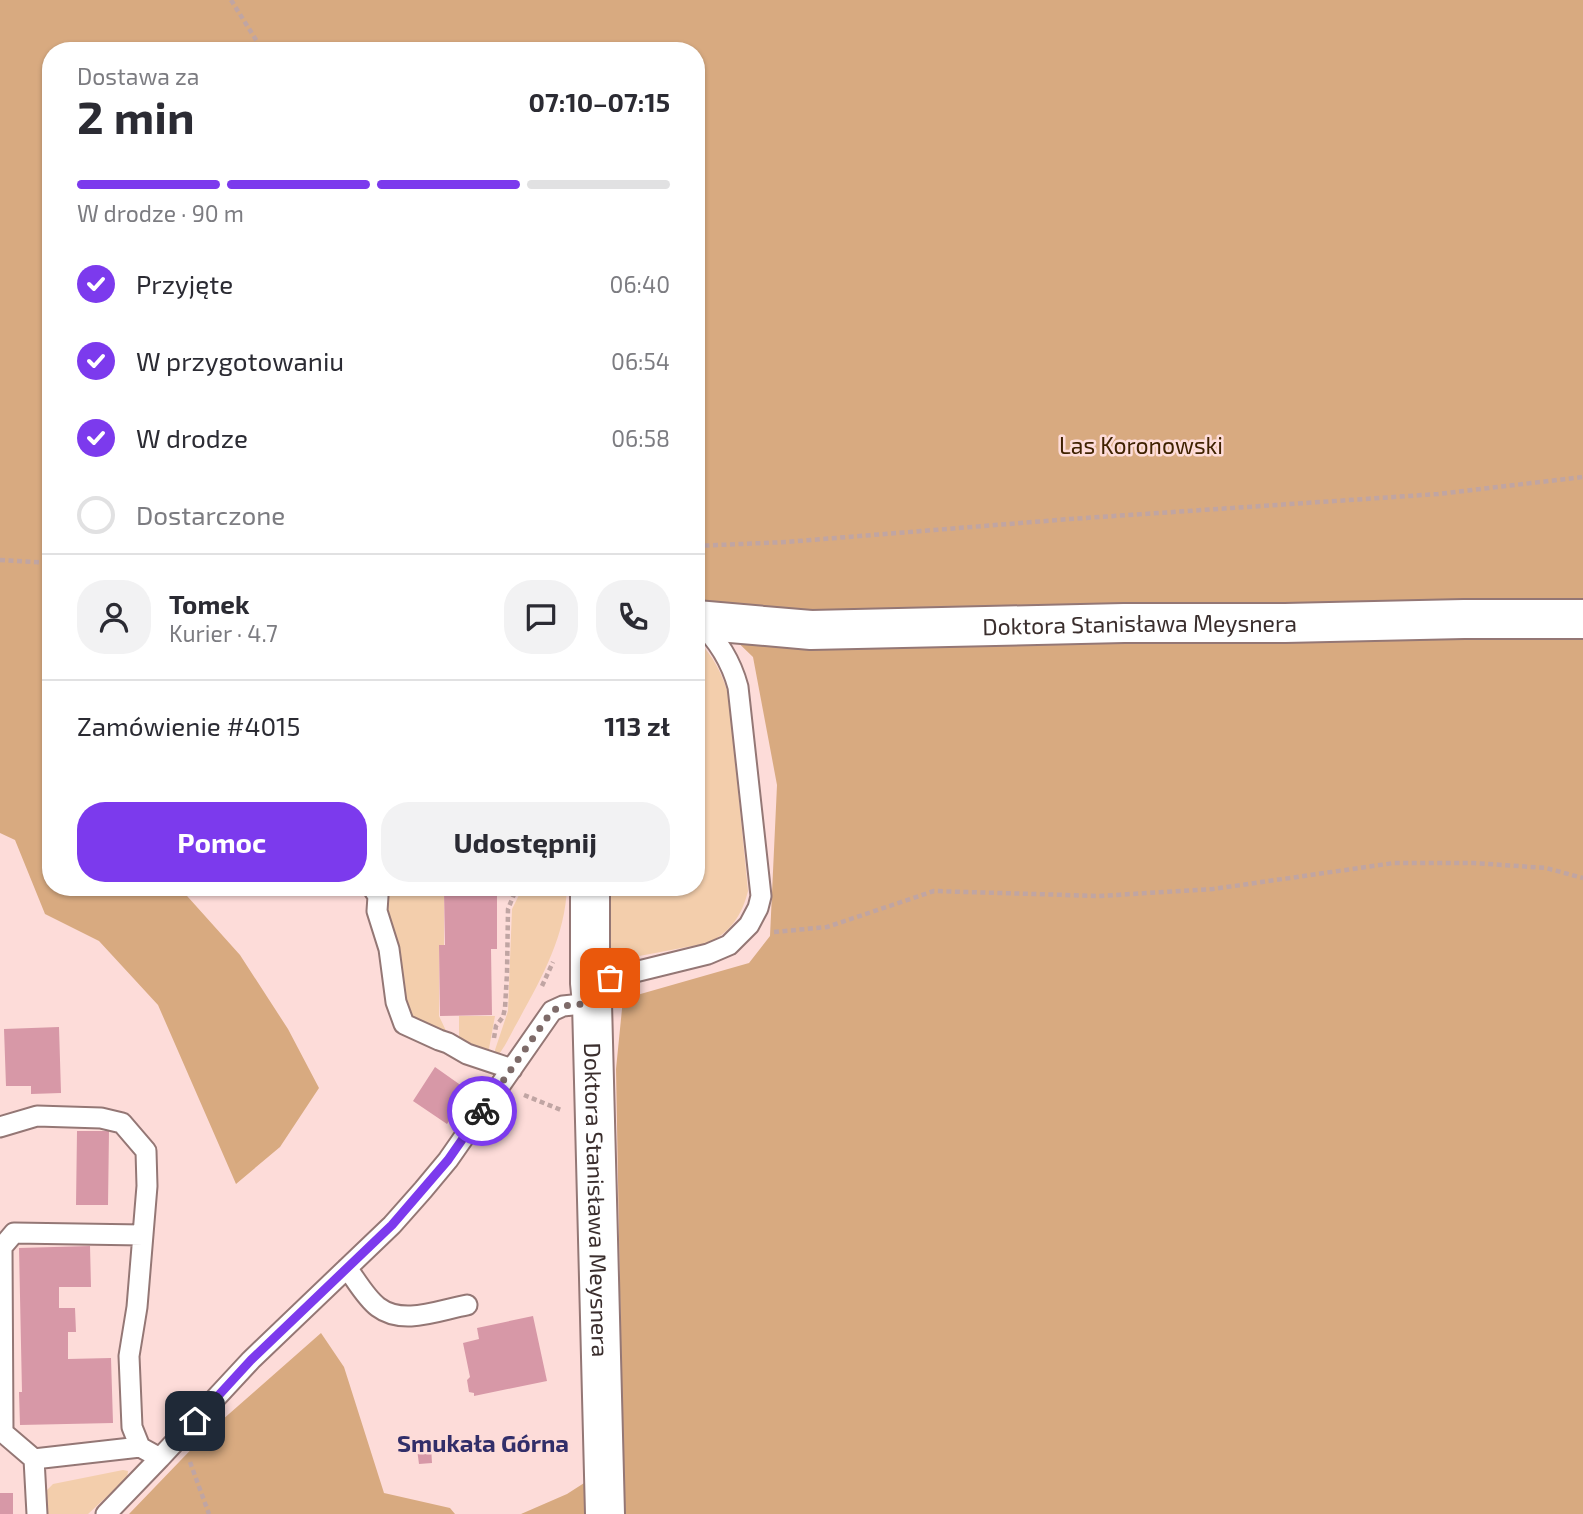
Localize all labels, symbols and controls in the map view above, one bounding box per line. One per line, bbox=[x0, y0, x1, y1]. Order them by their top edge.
text: Dostawa za bbox=[77, 62, 199, 90]
text: 07:10–07:15 bbox=[529, 86, 670, 117]
text: 2 min bbox=[77, 88, 195, 143]
text: W drodze · 90 m bbox=[77, 199, 244, 227]
icon: check bbox=[77, 265, 115, 303]
text: Przyjęte bbox=[136, 268, 233, 299]
text: 06:40 bbox=[610, 270, 670, 298]
icon: check bbox=[77, 342, 115, 380]
text: W przygotowaniu bbox=[136, 345, 344, 376]
text: 06:54 bbox=[611, 347, 670, 375]
icon: check bbox=[77, 419, 115, 457]
text: W drodze bbox=[136, 422, 248, 453]
text: 06:58 bbox=[611, 424, 670, 452]
park label: Las Koronowski bbox=[1059, 431, 1223, 459]
text: Dostarczone bbox=[136, 499, 285, 530]
button: person bbox=[77, 580, 151, 654]
button: chat bbox=[504, 580, 578, 654]
button: phone bbox=[596, 580, 670, 654]
text: Tomek bbox=[169, 588, 250, 619]
street label: Doktora Stanisława Meysnera bbox=[982, 609, 1297, 640]
text: Kurier · 4.7 bbox=[169, 619, 278, 647]
text: Zamówienie #4015 bbox=[77, 710, 300, 741]
text: 113 zł bbox=[604, 710, 670, 741]
button: Pomoc bbox=[77, 802, 367, 882]
button: Udostępnij bbox=[381, 802, 670, 882]
pin bbox=[580, 948, 640, 1008]
icon: bag bbox=[591, 959, 629, 997]
street label: Doktora Stanisława Meysnera bbox=[579, 1042, 615, 1357]
courier bbox=[447, 1076, 517, 1146]
icon: bike bbox=[463, 1092, 501, 1130]
pin bbox=[165, 1391, 225, 1451]
icon: home bbox=[176, 1402, 214, 1440]
district label: Smukała Górna bbox=[397, 1428, 569, 1457]

